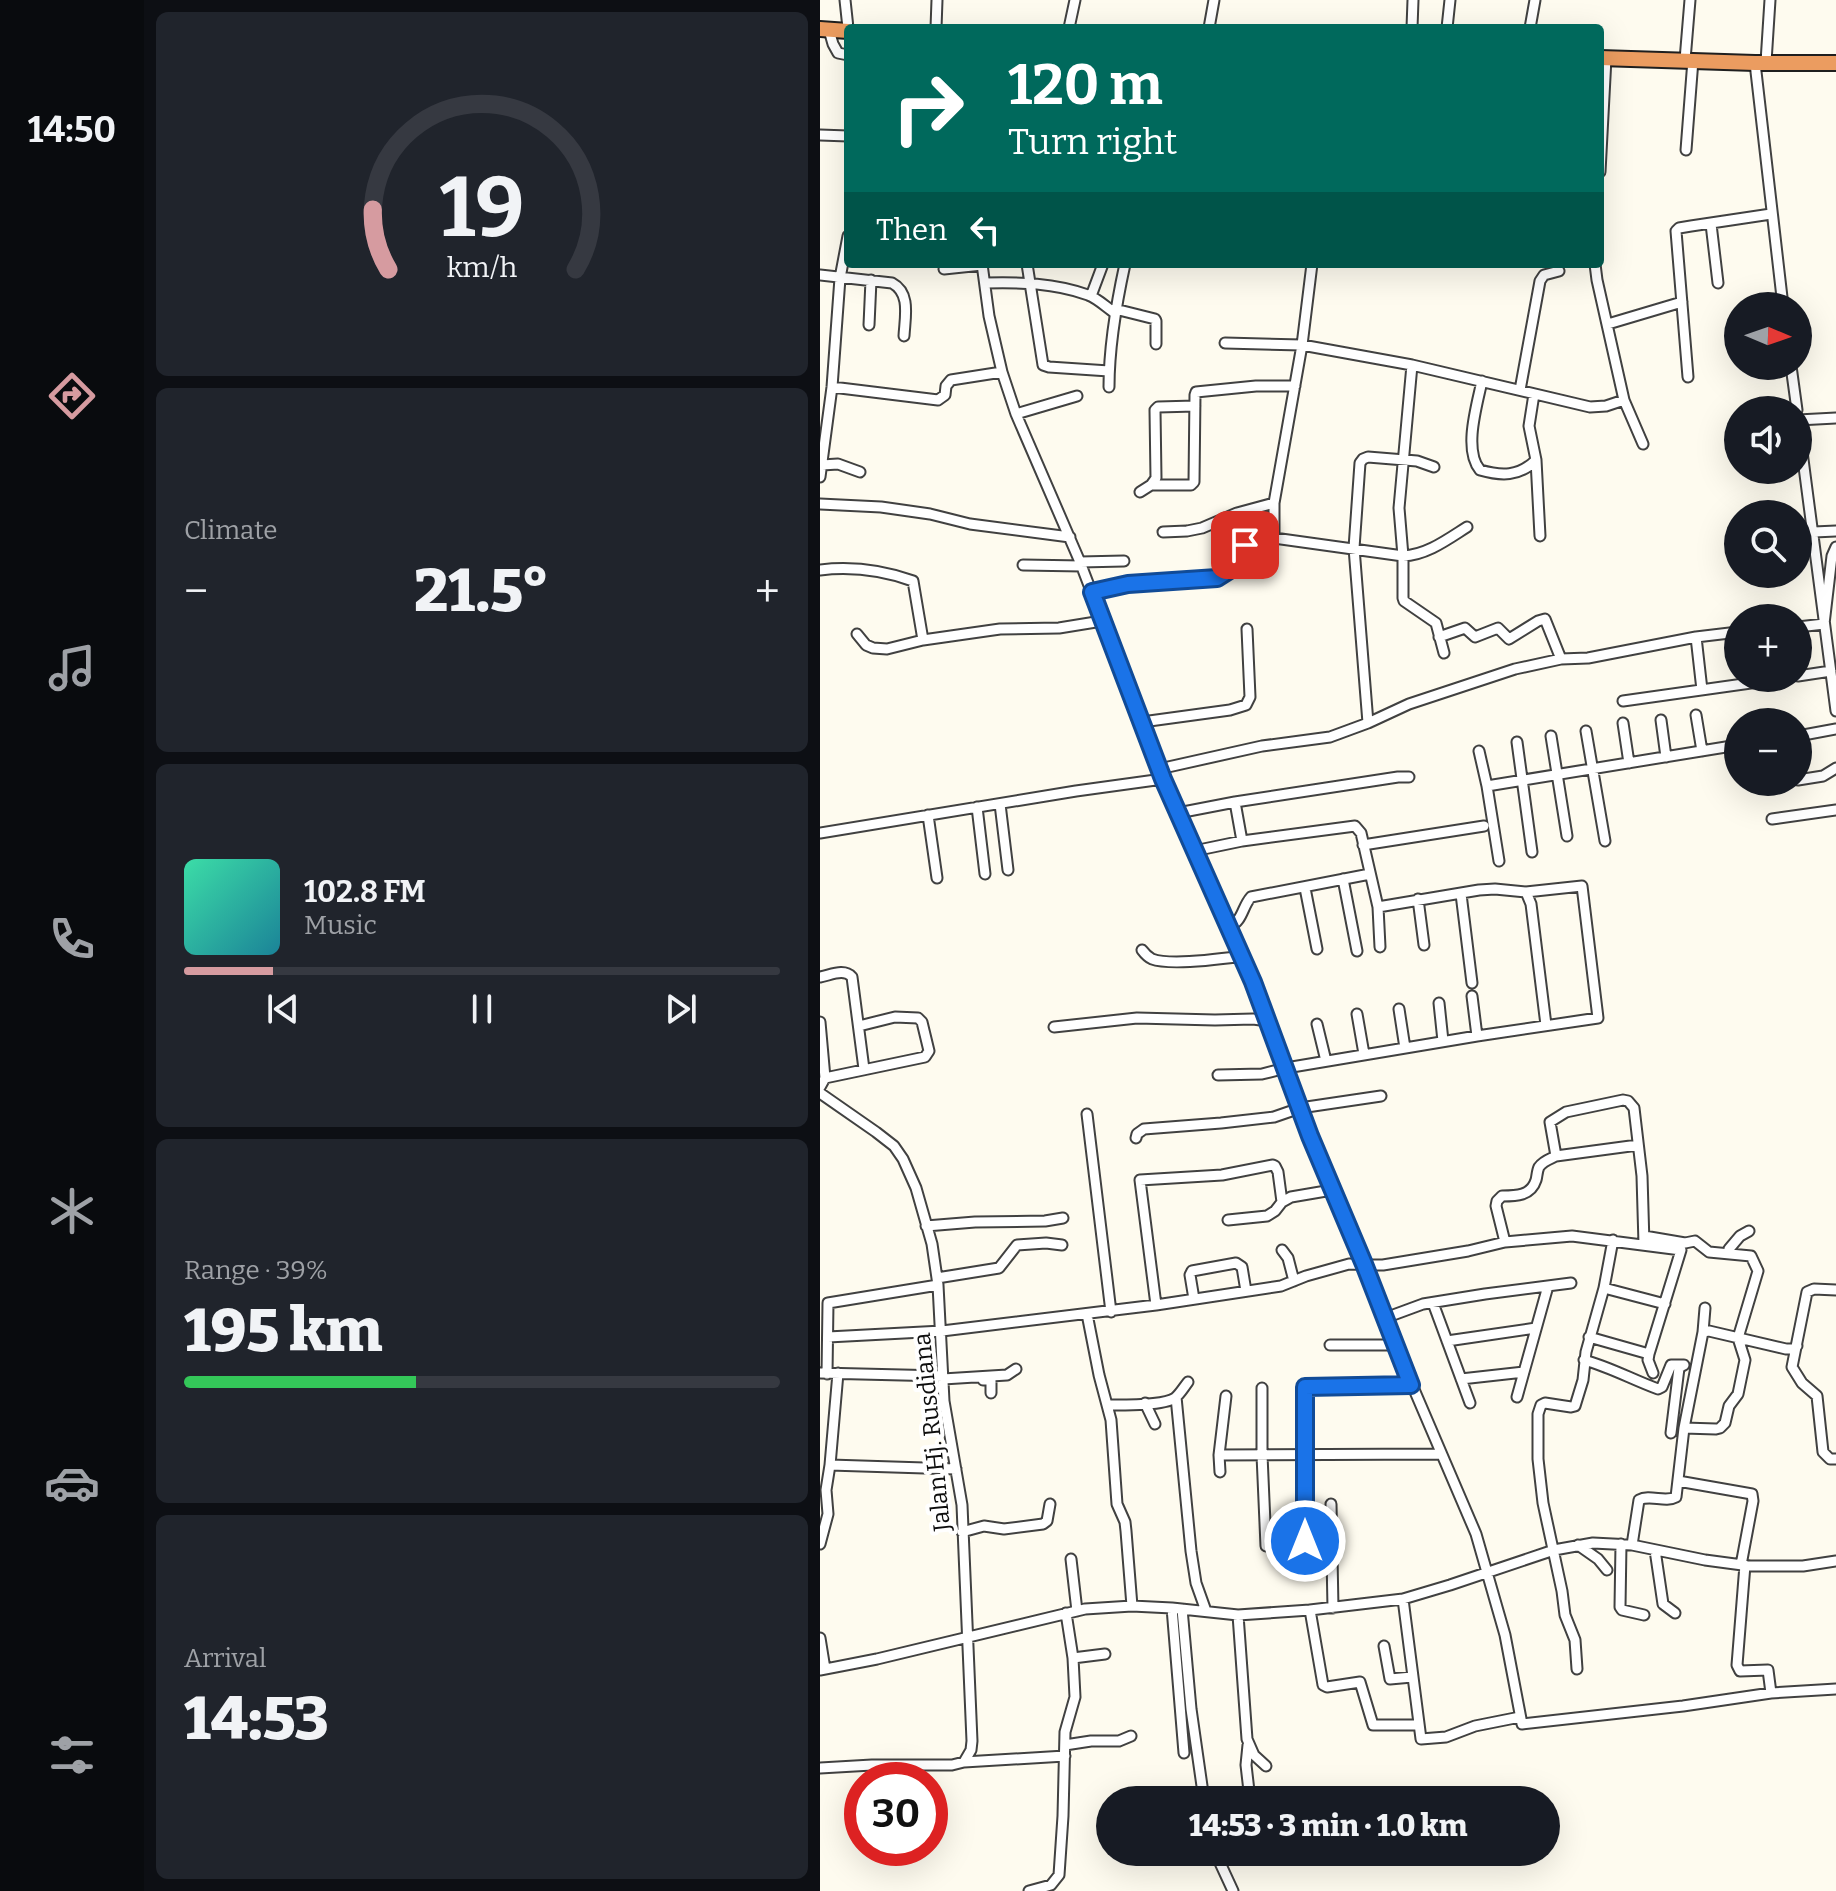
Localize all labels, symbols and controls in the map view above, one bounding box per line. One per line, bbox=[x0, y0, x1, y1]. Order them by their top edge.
text: 120 m bbox=[1008, 52, 1163, 119]
icon: right bbox=[876, 56, 980, 160]
text: 14:50 bbox=[28, 108, 116, 152]
text: Turn right bbox=[1008, 120, 1177, 164]
text: 19 bbox=[439, 157, 525, 257]
icon: left bbox=[963, 208, 1007, 252]
text: Then bbox=[876, 212, 947, 248]
text: km/h bbox=[447, 250, 518, 285]
north arrow bbox=[1724, 292, 1812, 380]
map controls bbox=[1724, 292, 1812, 796]
icon: directions bbox=[44, 368, 100, 424]
button: sound bbox=[1724, 396, 1812, 484]
button: search bbox=[1724, 500, 1812, 588]
pin bbox=[1211, 511, 1279, 579]
text: Climate bbox=[184, 515, 278, 546]
icon: arrive bbox=[1223, 523, 1267, 567]
text: 21.5° bbox=[414, 555, 549, 627]
text: − bbox=[184, 565, 208, 618]
text: + bbox=[755, 565, 780, 618]
button: + bbox=[1724, 604, 1812, 692]
icon: music bbox=[44, 640, 100, 696]
button: − bbox=[1724, 708, 1812, 796]
text: 102.8 FM bbox=[304, 874, 426, 910]
text: Music bbox=[304, 910, 377, 941]
icon: phone bbox=[44, 911, 100, 967]
icon: previous bbox=[261, 987, 305, 1031]
icon: pause bbox=[460, 987, 504, 1031]
icon: next bbox=[659, 987, 703, 1031]
icon: climate bbox=[44, 1183, 100, 1239]
text: Range · 39% bbox=[184, 1255, 328, 1286]
text: 195 km bbox=[184, 1295, 383, 1367]
street label: Jalan Hj. Rusdiana bbox=[908, 1331, 956, 1534]
icon: car bbox=[44, 1455, 100, 1511]
position arrow bbox=[1263, 1499, 1347, 1583]
text: Arrival bbox=[184, 1643, 266, 1674]
text: 14:53 bbox=[184, 1683, 329, 1755]
icon: filters bbox=[44, 1727, 100, 1783]
speed limit sign: 30 bbox=[844, 1762, 948, 1866]
text: 14:53 · 3 min · 1.0 km bbox=[1189, 1808, 1467, 1844]

